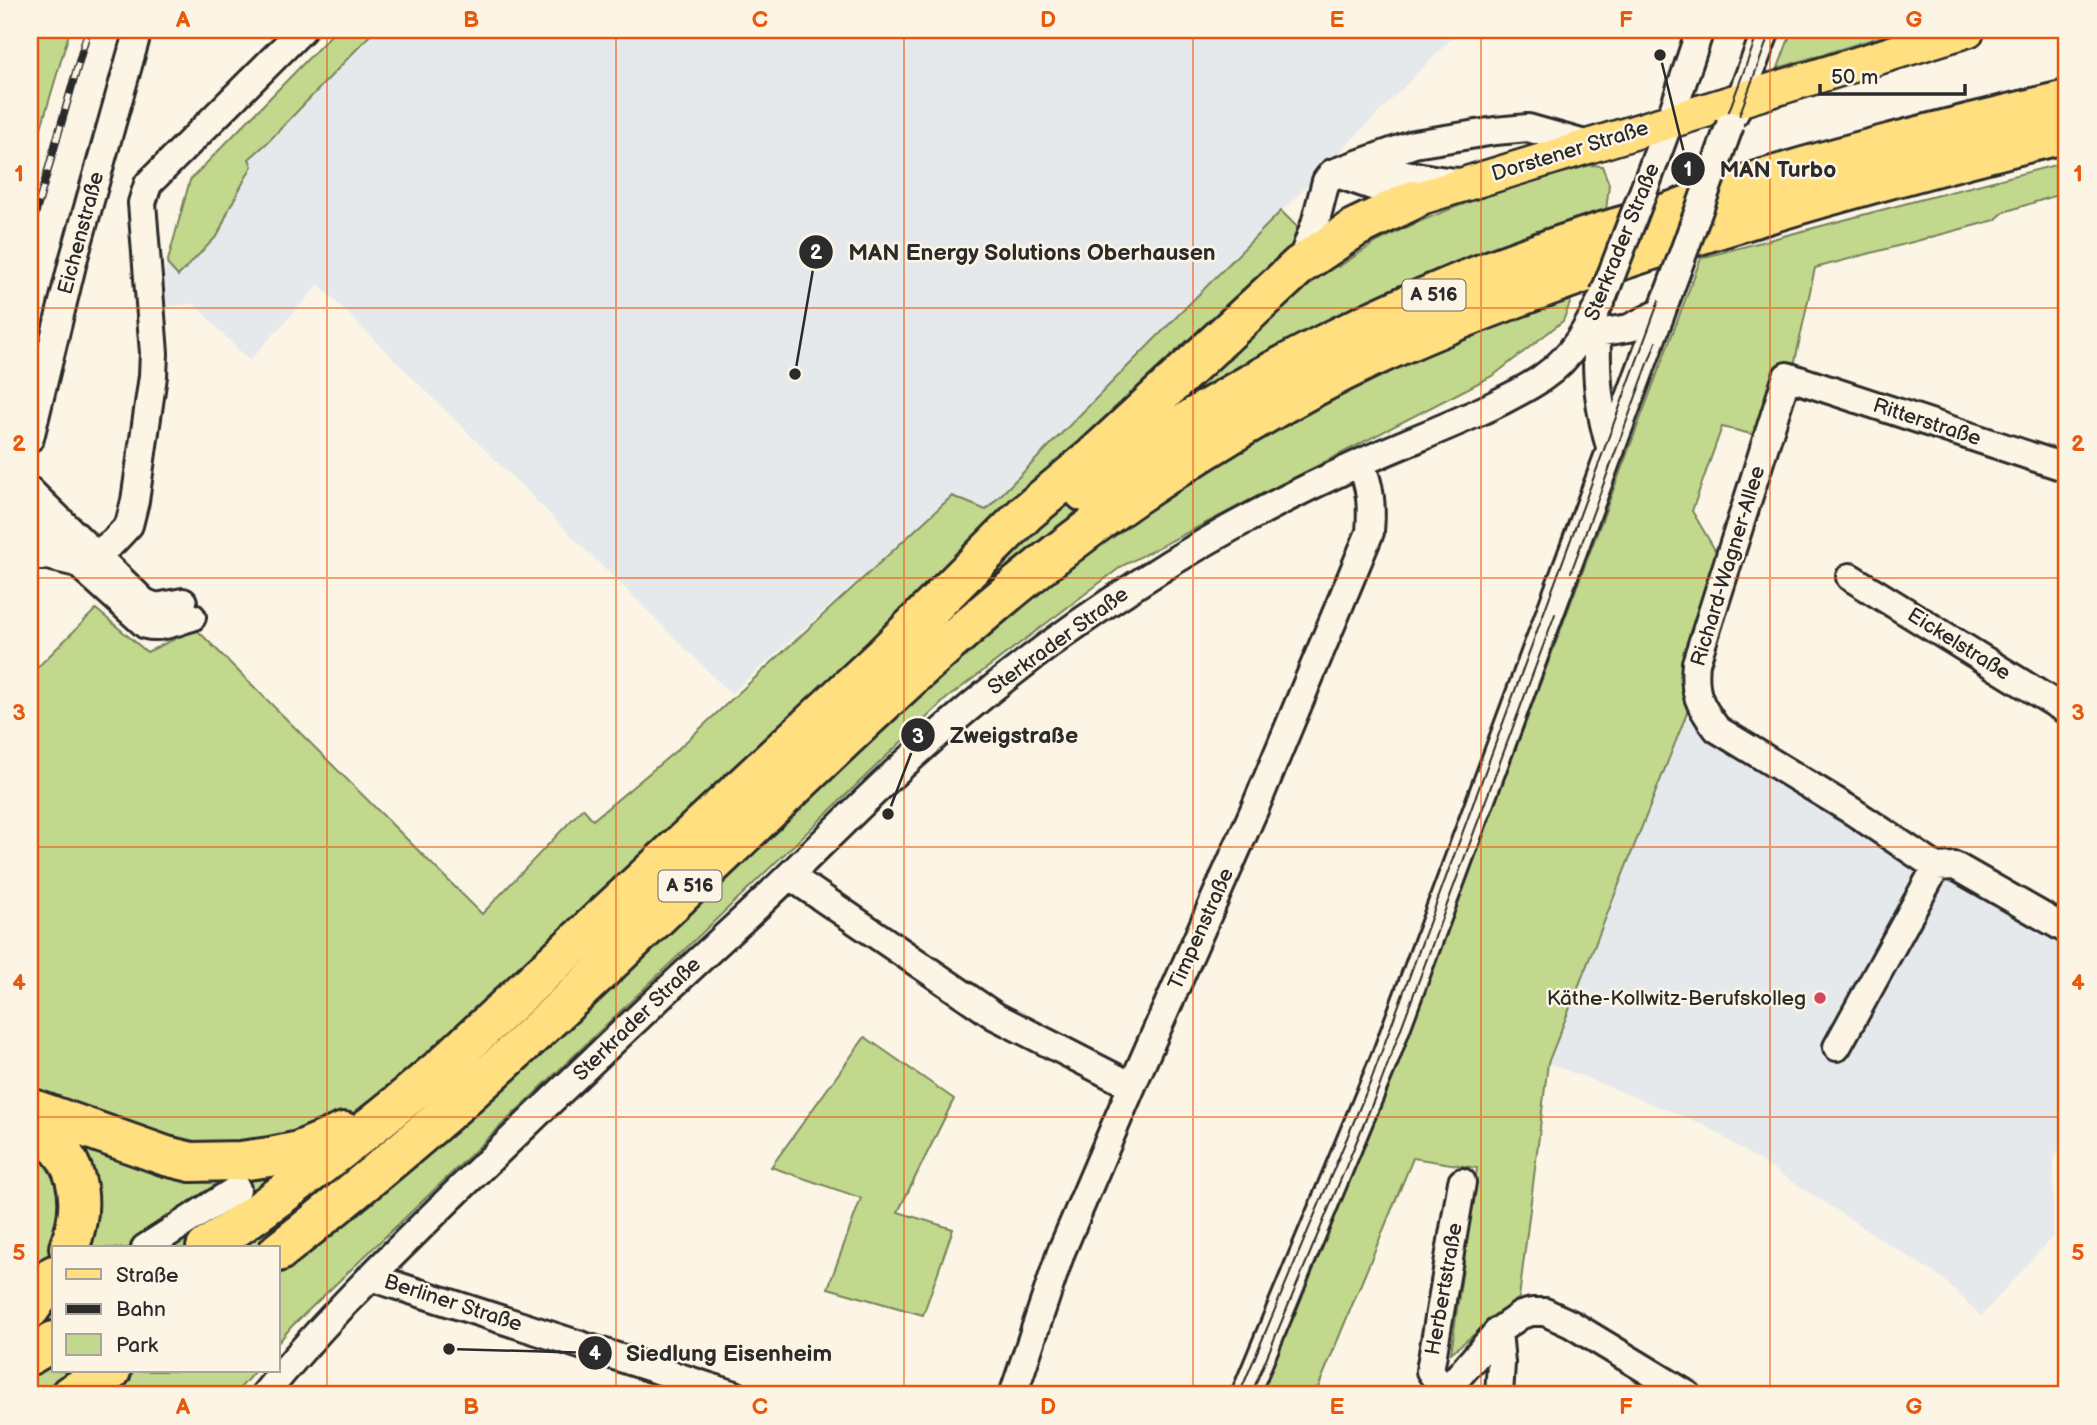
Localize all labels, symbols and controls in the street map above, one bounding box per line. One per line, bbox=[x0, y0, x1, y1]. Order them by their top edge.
text: A bbox=[175, 6, 191, 34]
text: B bbox=[463, 6, 479, 34]
text: C bbox=[752, 6, 768, 34]
text: D bbox=[1040, 6, 1056, 34]
text: E bbox=[1330, 6, 1345, 34]
text: F bbox=[1619, 6, 1633, 34]
text: G bbox=[1906, 6, 1923, 34]
scale bar bbox=[1820, 52, 1966, 96]
text: 50 m bbox=[1831, 65, 1878, 90]
street label: Dorstener Straße bbox=[1489, 115, 1651, 187]
callout: MAN Turbo bbox=[1671, 147, 1851, 191]
text: MAN Turbo bbox=[1720, 156, 1836, 184]
text: 1 bbox=[1684, 157, 1692, 182]
text: 1 bbox=[14, 160, 24, 188]
street label: Sterkrader Straße bbox=[1579, 160, 1665, 324]
text: 1 bbox=[2073, 160, 2083, 188]
street label: Eichenstraße bbox=[53, 169, 109, 297]
callout: MAN Energy Solutions Oberhausen bbox=[799, 230, 1230, 274]
text: MAN Energy Solutions Oberhausen bbox=[848, 239, 1216, 267]
text: 2 bbox=[810, 240, 823, 265]
road number: A 516 bbox=[1402, 280, 1466, 310]
street label: Ritterstraße bbox=[1870, 393, 1984, 451]
text: 2 bbox=[12, 430, 26, 458]
text: 2 bbox=[2071, 430, 2085, 458]
street label: Richard-Wagner-Allee bbox=[1686, 463, 1770, 669]
street label: Sterkrader Straße bbox=[983, 582, 1133, 700]
street label: Eickelstraße bbox=[1903, 602, 2015, 686]
text: 3 bbox=[12, 699, 26, 727]
text: 3 bbox=[2071, 699, 2085, 727]
callout: Zweigstraße bbox=[901, 713, 1093, 757]
text: Zweigstraße bbox=[950, 722, 1078, 750]
text: 3 bbox=[912, 724, 924, 749]
street label: Timpenstraße bbox=[1163, 864, 1239, 994]
road number: A 516 bbox=[658, 870, 722, 902]
street label: Sterkrader Straße bbox=[568, 952, 706, 1086]
text: 4 bbox=[12, 969, 26, 997]
text: 4 bbox=[2071, 969, 2085, 997]
place label: Käthe-Kollwitz-Berufskolleg bbox=[1547, 986, 1806, 1011]
marker: Käthe-Kollwitz-Berufskolleg bbox=[1812, 990, 1828, 1006]
street label: Herbertstraße bbox=[1420, 1221, 1468, 1357]
text: 5 bbox=[12, 1239, 26, 1267]
text: 5 bbox=[2071, 1239, 2085, 1267]
legend bbox=[52, 1246, 280, 1372]
text: Straße bbox=[116, 1263, 178, 1288]
street label: Berliner Straße bbox=[381, 1269, 525, 1337]
text: Bahn bbox=[116, 1297, 166, 1322]
callout: Siedlung Eisenheim bbox=[577, 1331, 846, 1375]
text: Park bbox=[116, 1333, 159, 1358]
text: Siedlung Eisenheim bbox=[626, 1340, 832, 1368]
text: 4 bbox=[589, 1341, 602, 1366]
text: A bbox=[175, 1393, 191, 1421]
text: B bbox=[463, 1393, 479, 1421]
text: C bbox=[752, 1393, 768, 1421]
text: D bbox=[1040, 1393, 1056, 1421]
text: E bbox=[1330, 1393, 1345, 1421]
text: F bbox=[1619, 1393, 1633, 1421]
text: G bbox=[1906, 1393, 1923, 1421]

